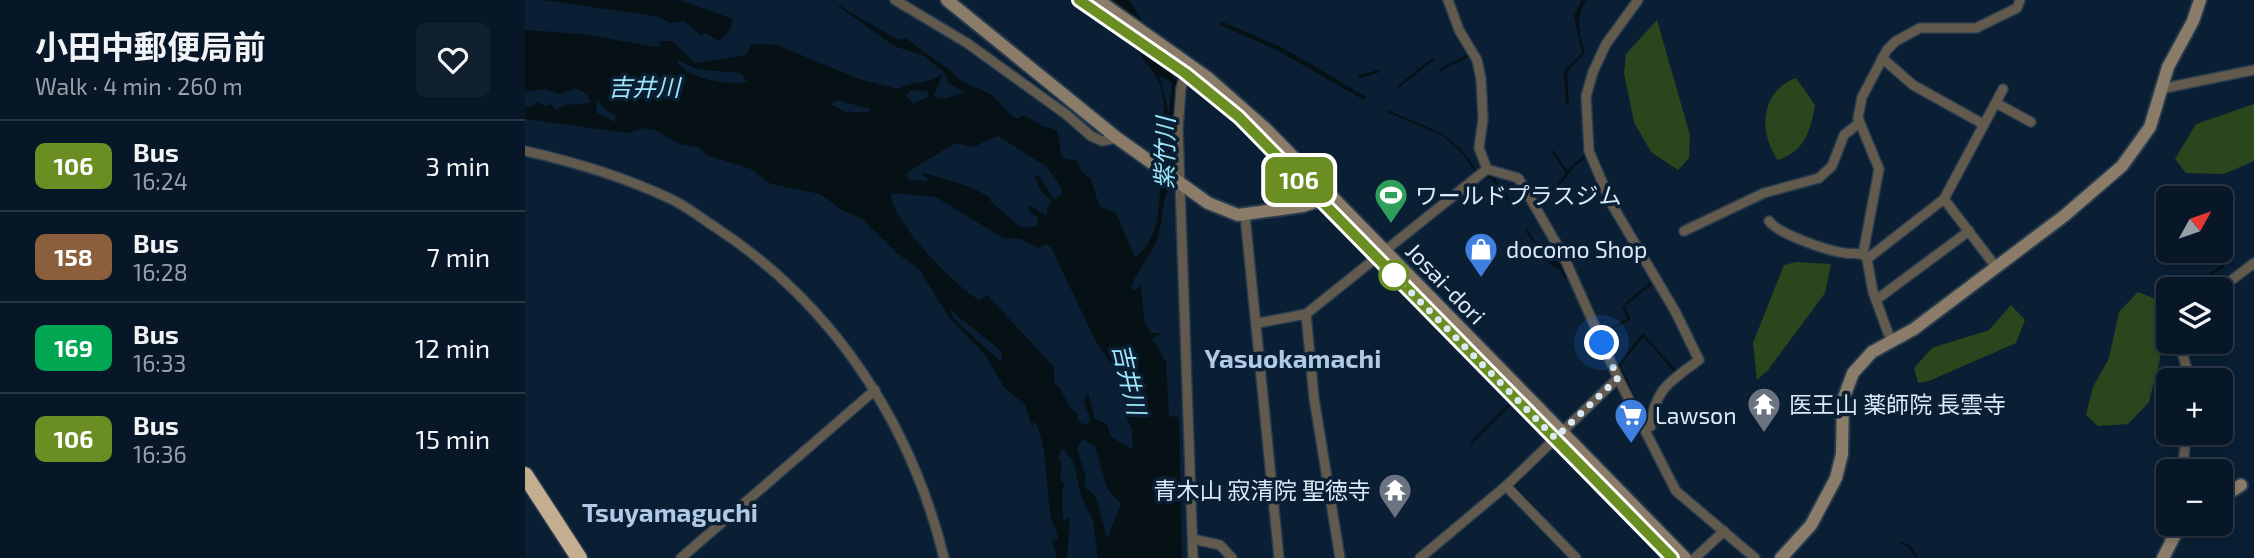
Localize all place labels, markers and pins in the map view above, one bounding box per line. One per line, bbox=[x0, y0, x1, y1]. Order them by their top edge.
sports icon: ワールドプラスジム bbox=[1372, 176, 1410, 225]
place label: ワールドプラスジム bbox=[1415, 181, 1622, 209]
shop icon: docomo Shop bbox=[1462, 230, 1500, 279]
place label: docomo Shop bbox=[1506, 235, 1647, 263]
unlabelled marker bbox=[1379, 260, 1409, 290]
temple icon: 医王山 薬師院 長雲寺 bbox=[1745, 385, 1783, 434]
place label: 医王山 薬師院 長雲寺 bbox=[1789, 390, 2006, 418]
supermarket icon: Lawson bbox=[1612, 396, 1650, 445]
place label: Lawson bbox=[1655, 401, 1737, 429]
temple icon: 青木山 寂清院 聖徳寺 bbox=[1376, 471, 1414, 520]
place label: 青木山 寂清院 聖徳寺 bbox=[1154, 476, 1371, 504]

